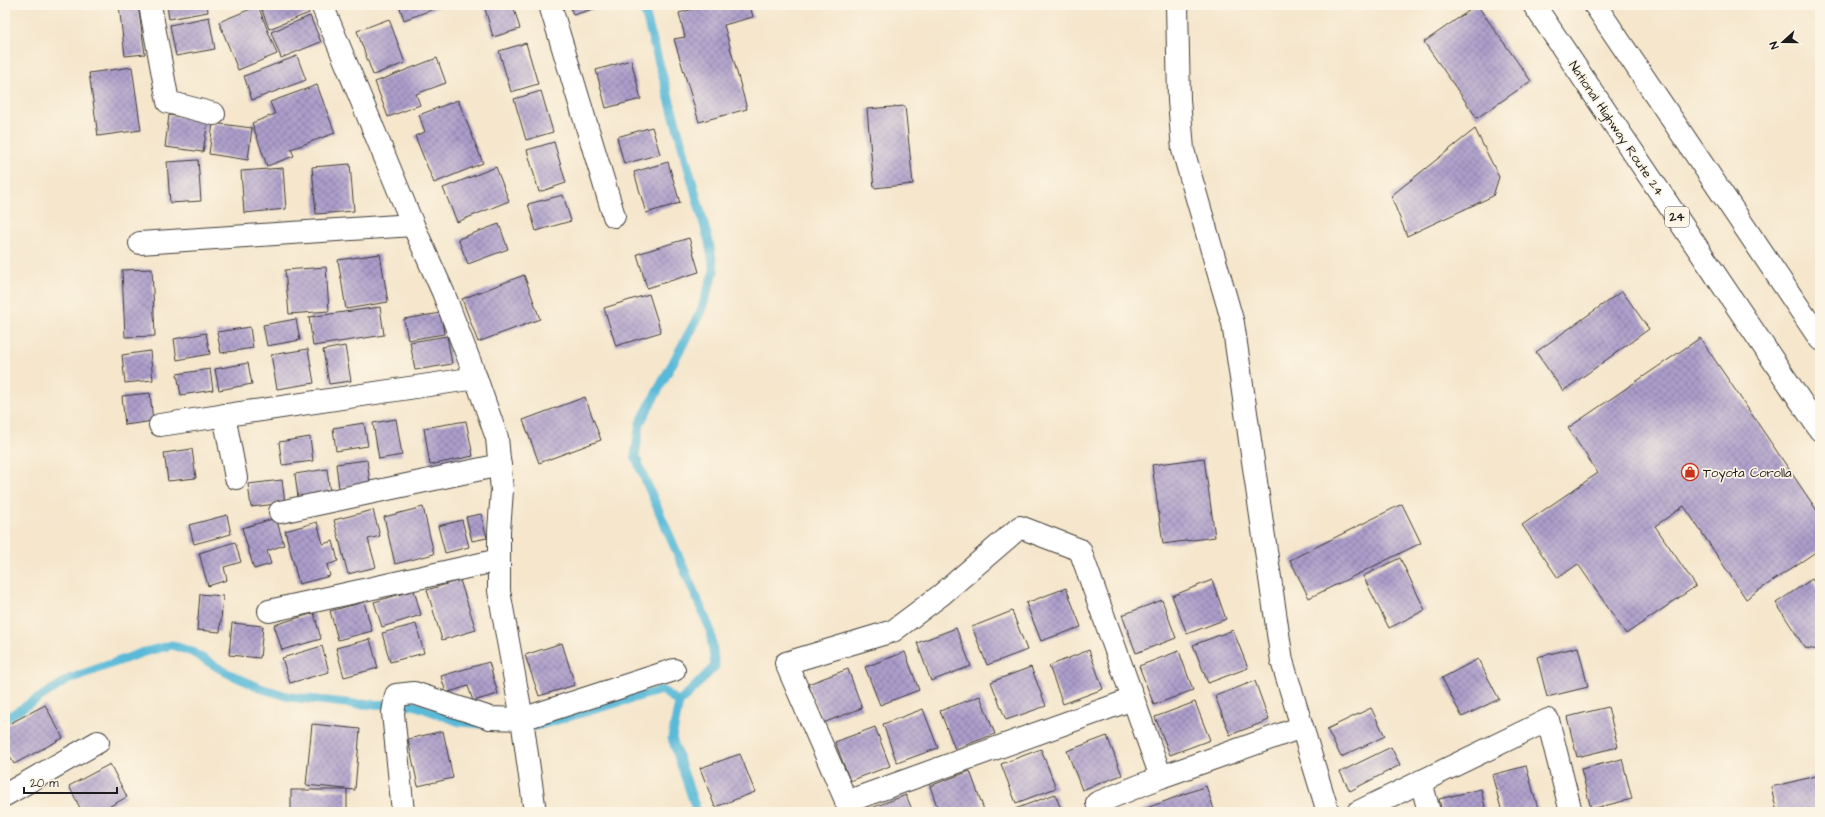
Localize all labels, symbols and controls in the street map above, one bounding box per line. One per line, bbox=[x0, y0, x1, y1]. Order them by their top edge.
north arrow bbox=[1763, 22, 1803, 62]
text: N bbox=[1766, 39, 1782, 51]
street label: National Highway Route 24 bbox=[1563, 58, 1668, 200]
road number: 24 bbox=[1665, 207, 1689, 227]
shop icon: Toyota Corolla bbox=[1680, 462, 1700, 482]
place label: Toyota Corolla bbox=[1703, 464, 1792, 483]
scale bar bbox=[24, 769, 117, 795]
text: 20 m bbox=[30, 775, 59, 792]

